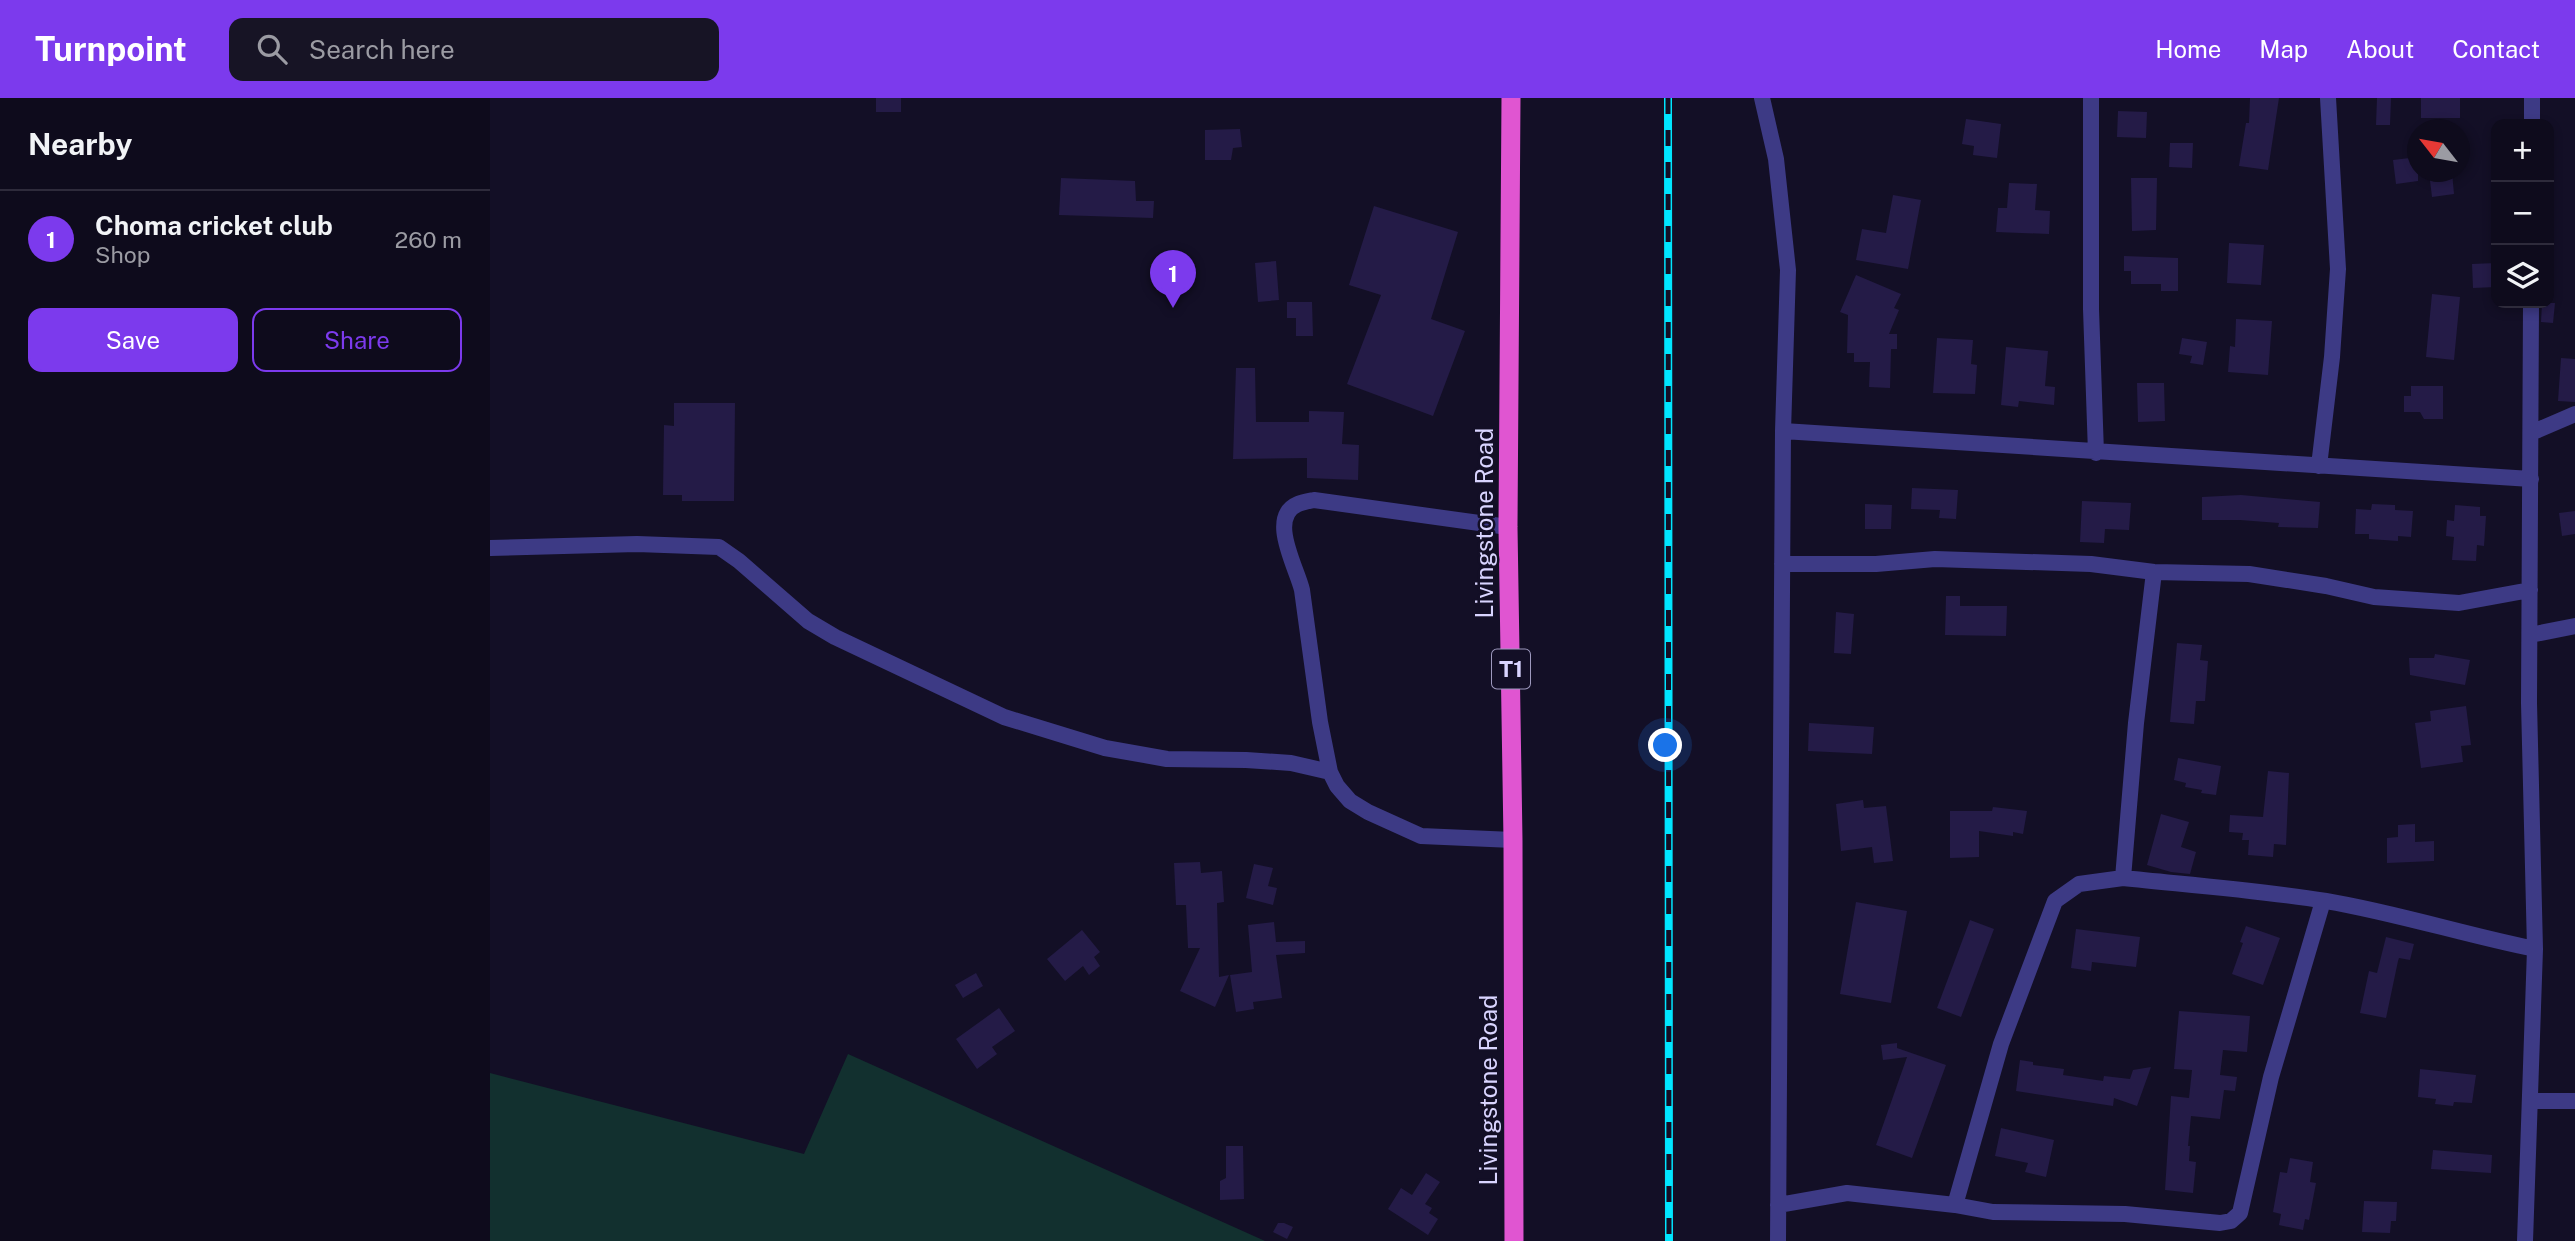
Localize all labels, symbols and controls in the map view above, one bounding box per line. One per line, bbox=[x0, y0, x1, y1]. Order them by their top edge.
search box bbox=[229, 18, 719, 81]
text: Turnpoint bbox=[35, 30, 187, 68]
icon: search bbox=[253, 30, 291, 68]
text: Search here bbox=[309, 34, 455, 65]
text: Home bbox=[2155, 35, 2221, 63]
text: Map bbox=[2259, 35, 2308, 63]
text: About bbox=[2346, 35, 2414, 63]
text: Contact bbox=[2452, 35, 2540, 63]
north arrow bbox=[2407, 119, 2470, 182]
map controls bbox=[2491, 119, 2554, 308]
button: + bbox=[2491, 119, 2554, 182]
text: Nearby bbox=[28, 126, 132, 162]
button: − bbox=[2491, 182, 2554, 245]
text: Choma cricket club bbox=[95, 210, 333, 241]
text: 1 bbox=[46, 226, 56, 253]
text: 260 m bbox=[395, 226, 462, 253]
text: Shop bbox=[95, 241, 150, 268]
button: layers bbox=[2491, 245, 2554, 308]
pin: 1 bbox=[1150, 250, 1196, 308]
button: Save bbox=[28, 308, 238, 372]
button: Share bbox=[252, 308, 462, 372]
street label: Livingstone Road bbox=[1470, 428, 1498, 618]
road number: T1 bbox=[1492, 650, 1530, 688]
your location bbox=[1648, 728, 1682, 762]
street label: Livingstone Road bbox=[1474, 995, 1502, 1185]

